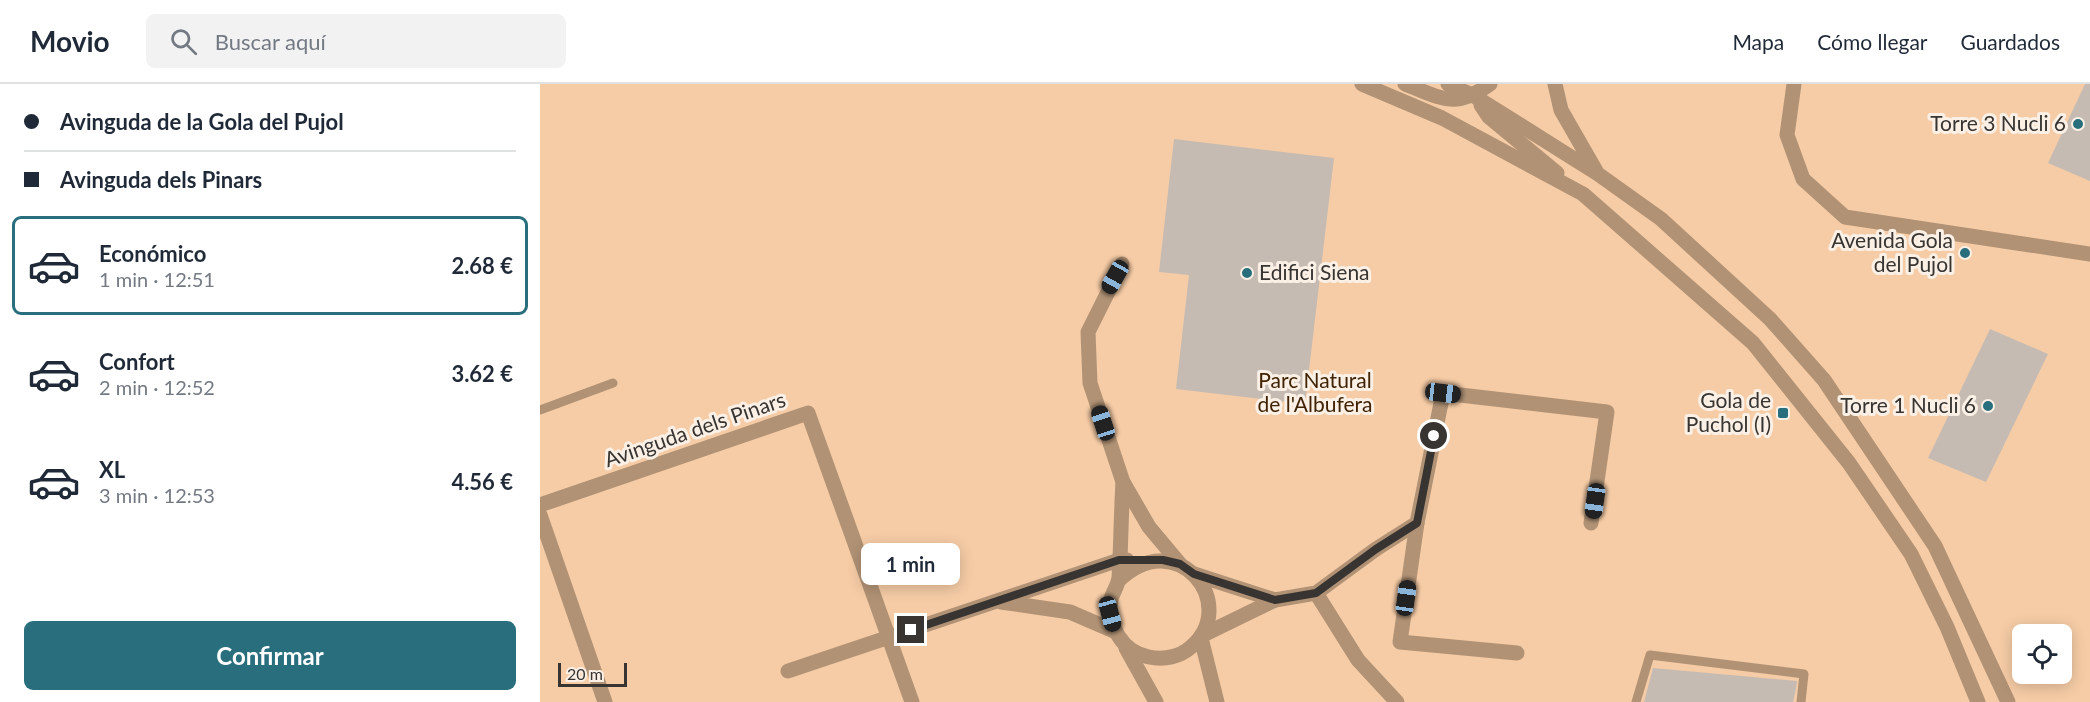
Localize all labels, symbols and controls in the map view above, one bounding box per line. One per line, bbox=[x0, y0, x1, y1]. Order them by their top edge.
search box bbox=[146, 14, 566, 68]
text: Movio bbox=[30, 24, 110, 58]
icon: search bbox=[167, 25, 200, 58]
text: Buscar aquí bbox=[215, 28, 326, 55]
text: Mapa bbox=[1732, 29, 1784, 54]
text: Cómo llegar bbox=[1817, 29, 1928, 54]
text: Guardados bbox=[1961, 29, 2060, 54]
text: Avinguda de la Gola del Pujol bbox=[60, 108, 344, 135]
place label: Torre 3 Nucli 6 bbox=[1930, 110, 2066, 135]
marker: Torre 3 Nucli 6 bbox=[2071, 117, 2085, 131]
text: Avinguda dels Pinars bbox=[60, 166, 262, 193]
place label: Avenida Gola del Pujol bbox=[1831, 227, 1953, 276]
icon: car bbox=[27, 239, 81, 293]
text: Económico bbox=[99, 240, 206, 267]
marker: Avenida Gola del Pujol bbox=[1958, 246, 1972, 260]
text: 2.68 € bbox=[451, 252, 513, 279]
car bbox=[1098, 257, 1132, 297]
place label: Edifici Siena bbox=[1259, 259, 1370, 284]
marker: Edifici Siena bbox=[1240, 266, 1254, 280]
text: 1 min · 12:51 bbox=[99, 267, 215, 291]
icon: car bbox=[27, 347, 81, 401]
text: Confort bbox=[99, 348, 175, 375]
text: 3.62 € bbox=[451, 360, 513, 387]
park label: Parc Natural de l'Albufera bbox=[1258, 367, 1372, 416]
text: 2 min · 12:52 bbox=[99, 375, 215, 399]
car bbox=[1424, 382, 1462, 404]
street label: Avinguda dels Pinars bbox=[601, 386, 788, 471]
place label: Gola de Puchol (I) bbox=[1686, 387, 1771, 436]
place label: Torre 1 Nucli 6 bbox=[1840, 392, 1976, 417]
marker: Torre 1 Nucli 6 bbox=[1981, 399, 1995, 413]
car bbox=[1089, 403, 1117, 443]
marker: Gola de Puchol (I) bbox=[1776, 406, 1790, 420]
route start bbox=[1420, 422, 1447, 449]
icon: car bbox=[27, 455, 81, 509]
text: XL bbox=[99, 456, 125, 483]
text: 4.56 € bbox=[451, 468, 513, 495]
car bbox=[1584, 482, 1606, 520]
text: 3 min · 12:53 bbox=[99, 483, 215, 507]
callout: 1 min bbox=[862, 543, 961, 585]
text: 1 min bbox=[886, 552, 935, 576]
car bbox=[1395, 579, 1417, 617]
car bbox=[1097, 594, 1123, 634]
route end bbox=[897, 616, 924, 643]
button: Confirmar bbox=[24, 621, 516, 690]
map controls bbox=[2012, 624, 2072, 684]
button: locate bbox=[2012, 624, 2072, 684]
scale bar bbox=[558, 660, 627, 688]
text: 20 m bbox=[567, 664, 603, 683]

